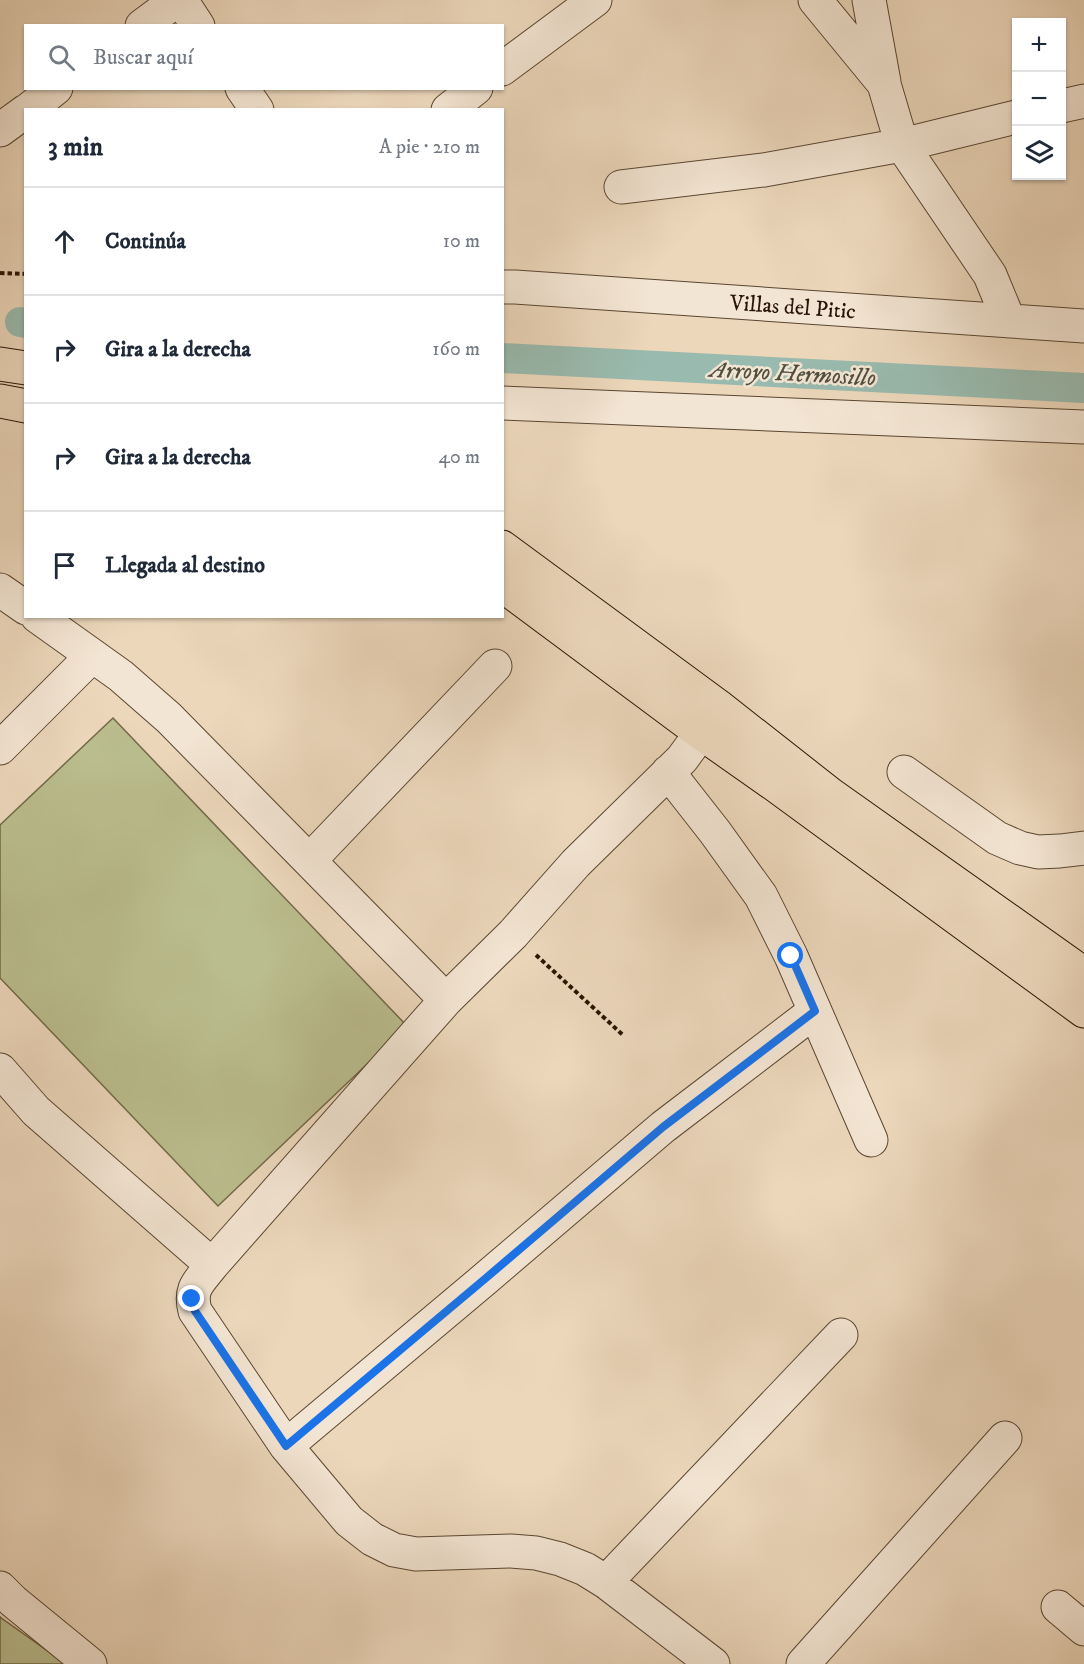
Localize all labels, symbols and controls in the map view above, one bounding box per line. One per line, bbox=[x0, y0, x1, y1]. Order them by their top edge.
map controls bbox=[1012, 18, 1066, 180]
button: + bbox=[1012, 18, 1066, 72]
search box bbox=[24, 24, 504, 90]
icon: search bbox=[45, 41, 78, 74]
text: Buscar aquí bbox=[93, 44, 193, 71]
button: − bbox=[1012, 72, 1066, 126]
button: layers bbox=[1012, 126, 1066, 180]
text: 3 min bbox=[48, 131, 103, 164]
text: A pie · 210 m bbox=[379, 135, 480, 160]
icon: ahead bbox=[48, 225, 81, 258]
text: Continúa bbox=[105, 228, 186, 255]
text: 10 m bbox=[443, 229, 480, 254]
street label: Villas del Pitic bbox=[728, 290, 857, 325]
icon: right bbox=[48, 333, 81, 366]
text: Gira a la derecha bbox=[105, 336, 251, 363]
text: 160 m bbox=[432, 337, 480, 362]
water label: Arroyo Hermosillo bbox=[706, 355, 877, 393]
icon: right bbox=[48, 441, 81, 474]
text: Gira a la derecha bbox=[105, 444, 251, 471]
text: 40 m bbox=[438, 445, 480, 470]
icon: arrive bbox=[48, 549, 81, 582]
text: Llegada al destino bbox=[105, 552, 265, 579]
route start bbox=[777, 942, 803, 968]
route end bbox=[178, 1285, 204, 1311]

